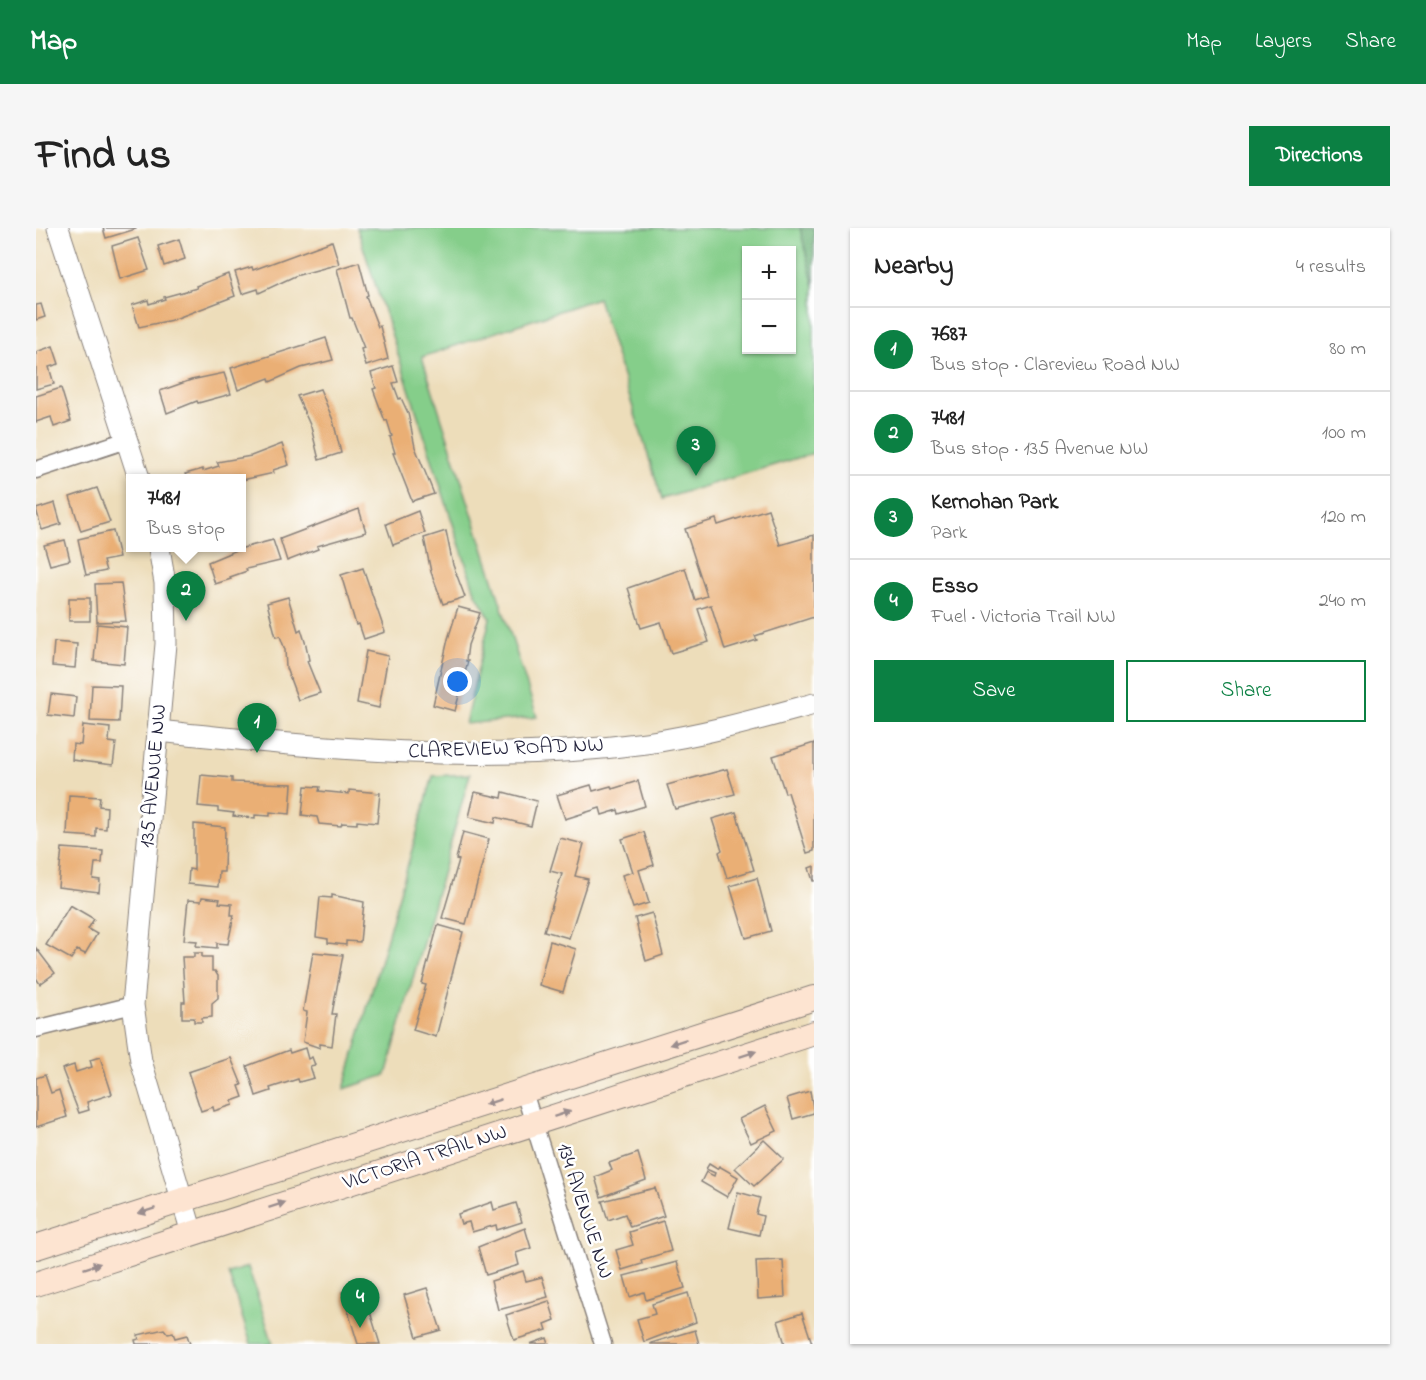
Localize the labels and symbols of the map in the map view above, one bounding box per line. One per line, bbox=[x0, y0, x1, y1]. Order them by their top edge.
pin: 3 bbox=[676, 426, 716, 476]
pin: 2 bbox=[166, 572, 206, 621]
your location bbox=[443, 667, 472, 696]
street label: 135 AVENUE NW bbox=[133, 703, 175, 849]
pin: 1 bbox=[238, 704, 276, 753]
street label: CLAREVIEW ROAD NW bbox=[408, 731, 604, 767]
one-way arrow bbox=[669, 1038, 687, 1047]
one-way arrow bbox=[739, 1049, 757, 1058]
one-way arrow bbox=[484, 1097, 502, 1107]
one-way arrow bbox=[553, 1108, 571, 1118]
street label: VICTORIA TRAIL NW bbox=[338, 1117, 511, 1199]
street label: 134 AVENUE NW bbox=[548, 1139, 620, 1283]
one-way arrow bbox=[268, 1200, 286, 1209]
one-way arrow bbox=[138, 1207, 156, 1216]
one-way arrow bbox=[83, 1261, 101, 1270]
pin: 4 bbox=[340, 1278, 380, 1328]

